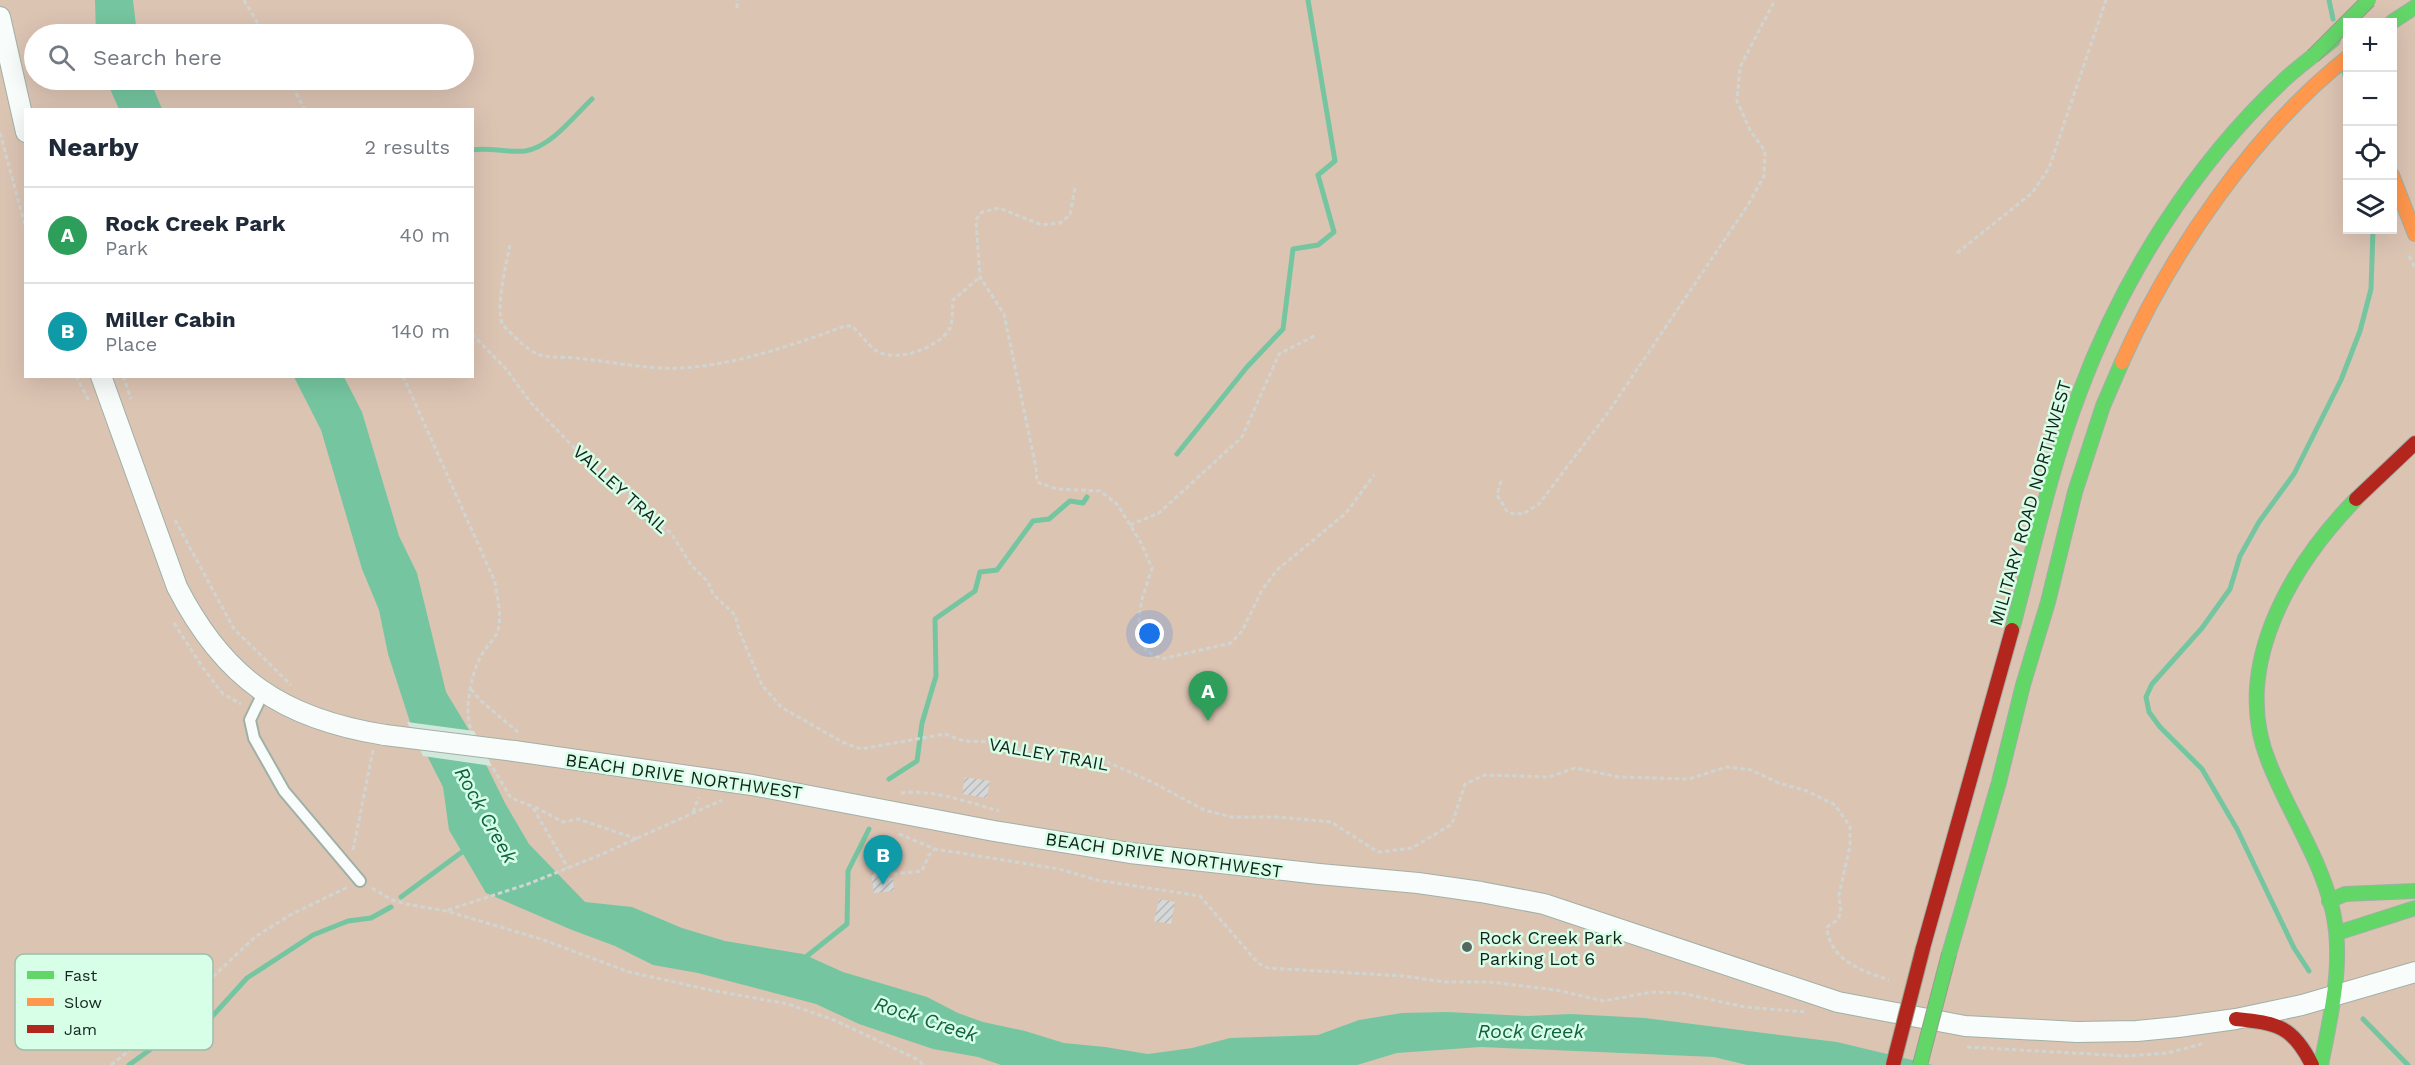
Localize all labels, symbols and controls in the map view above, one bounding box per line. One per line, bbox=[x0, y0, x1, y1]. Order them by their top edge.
map controls bbox=[2343, 18, 2397, 234]
button: + bbox=[2343, 18, 2397, 72]
search box bbox=[24, 24, 474, 90]
icon: search bbox=[45, 41, 78, 74]
text: Search here bbox=[93, 45, 222, 70]
button: − bbox=[2343, 72, 2397, 126]
button: locate bbox=[2343, 126, 2397, 180]
text: Nearby bbox=[48, 132, 139, 162]
text: 2 results bbox=[365, 135, 450, 159]
button: layers bbox=[2343, 180, 2397, 234]
text: Rock Creek Park bbox=[105, 211, 285, 236]
text: A bbox=[61, 223, 74, 247]
text: 40 m bbox=[399, 223, 450, 247]
text: Park bbox=[105, 236, 148, 260]
text: Miller Cabin bbox=[105, 307, 236, 332]
text: B bbox=[61, 319, 74, 343]
text: 140 m bbox=[392, 319, 450, 343]
text: Place bbox=[105, 332, 157, 356]
street label: MILITARY ROAD NORTHWEST bbox=[1985, 378, 2075, 628]
street label: VALLEY TRAIL bbox=[569, 441, 673, 538]
your location bbox=[1135, 619, 1164, 648]
pin: A bbox=[1188, 672, 1228, 721]
street label: VALLEY TRAIL bbox=[987, 733, 1111, 775]
street label: BEACH DRIVE NORTHWEST bbox=[564, 749, 804, 803]
water label: Rock Creek bbox=[450, 762, 523, 869]
street label: BEACH DRIVE NORTHWEST bbox=[1044, 828, 1284, 882]
pin: B bbox=[864, 836, 902, 885]
place label: Rock Creek Park Parking Lot 6 bbox=[1479, 927, 1622, 969]
marker: Rock Creek Park Parking Lot 6 bbox=[1460, 940, 1474, 954]
legend bbox=[15, 954, 213, 1050]
text: Fast bbox=[64, 966, 97, 985]
water label: Rock Creek bbox=[871, 991, 982, 1047]
text: Slow bbox=[64, 993, 102, 1012]
water label: Rock Creek bbox=[1478, 1019, 1586, 1043]
text: Jam bbox=[64, 1020, 97, 1039]

